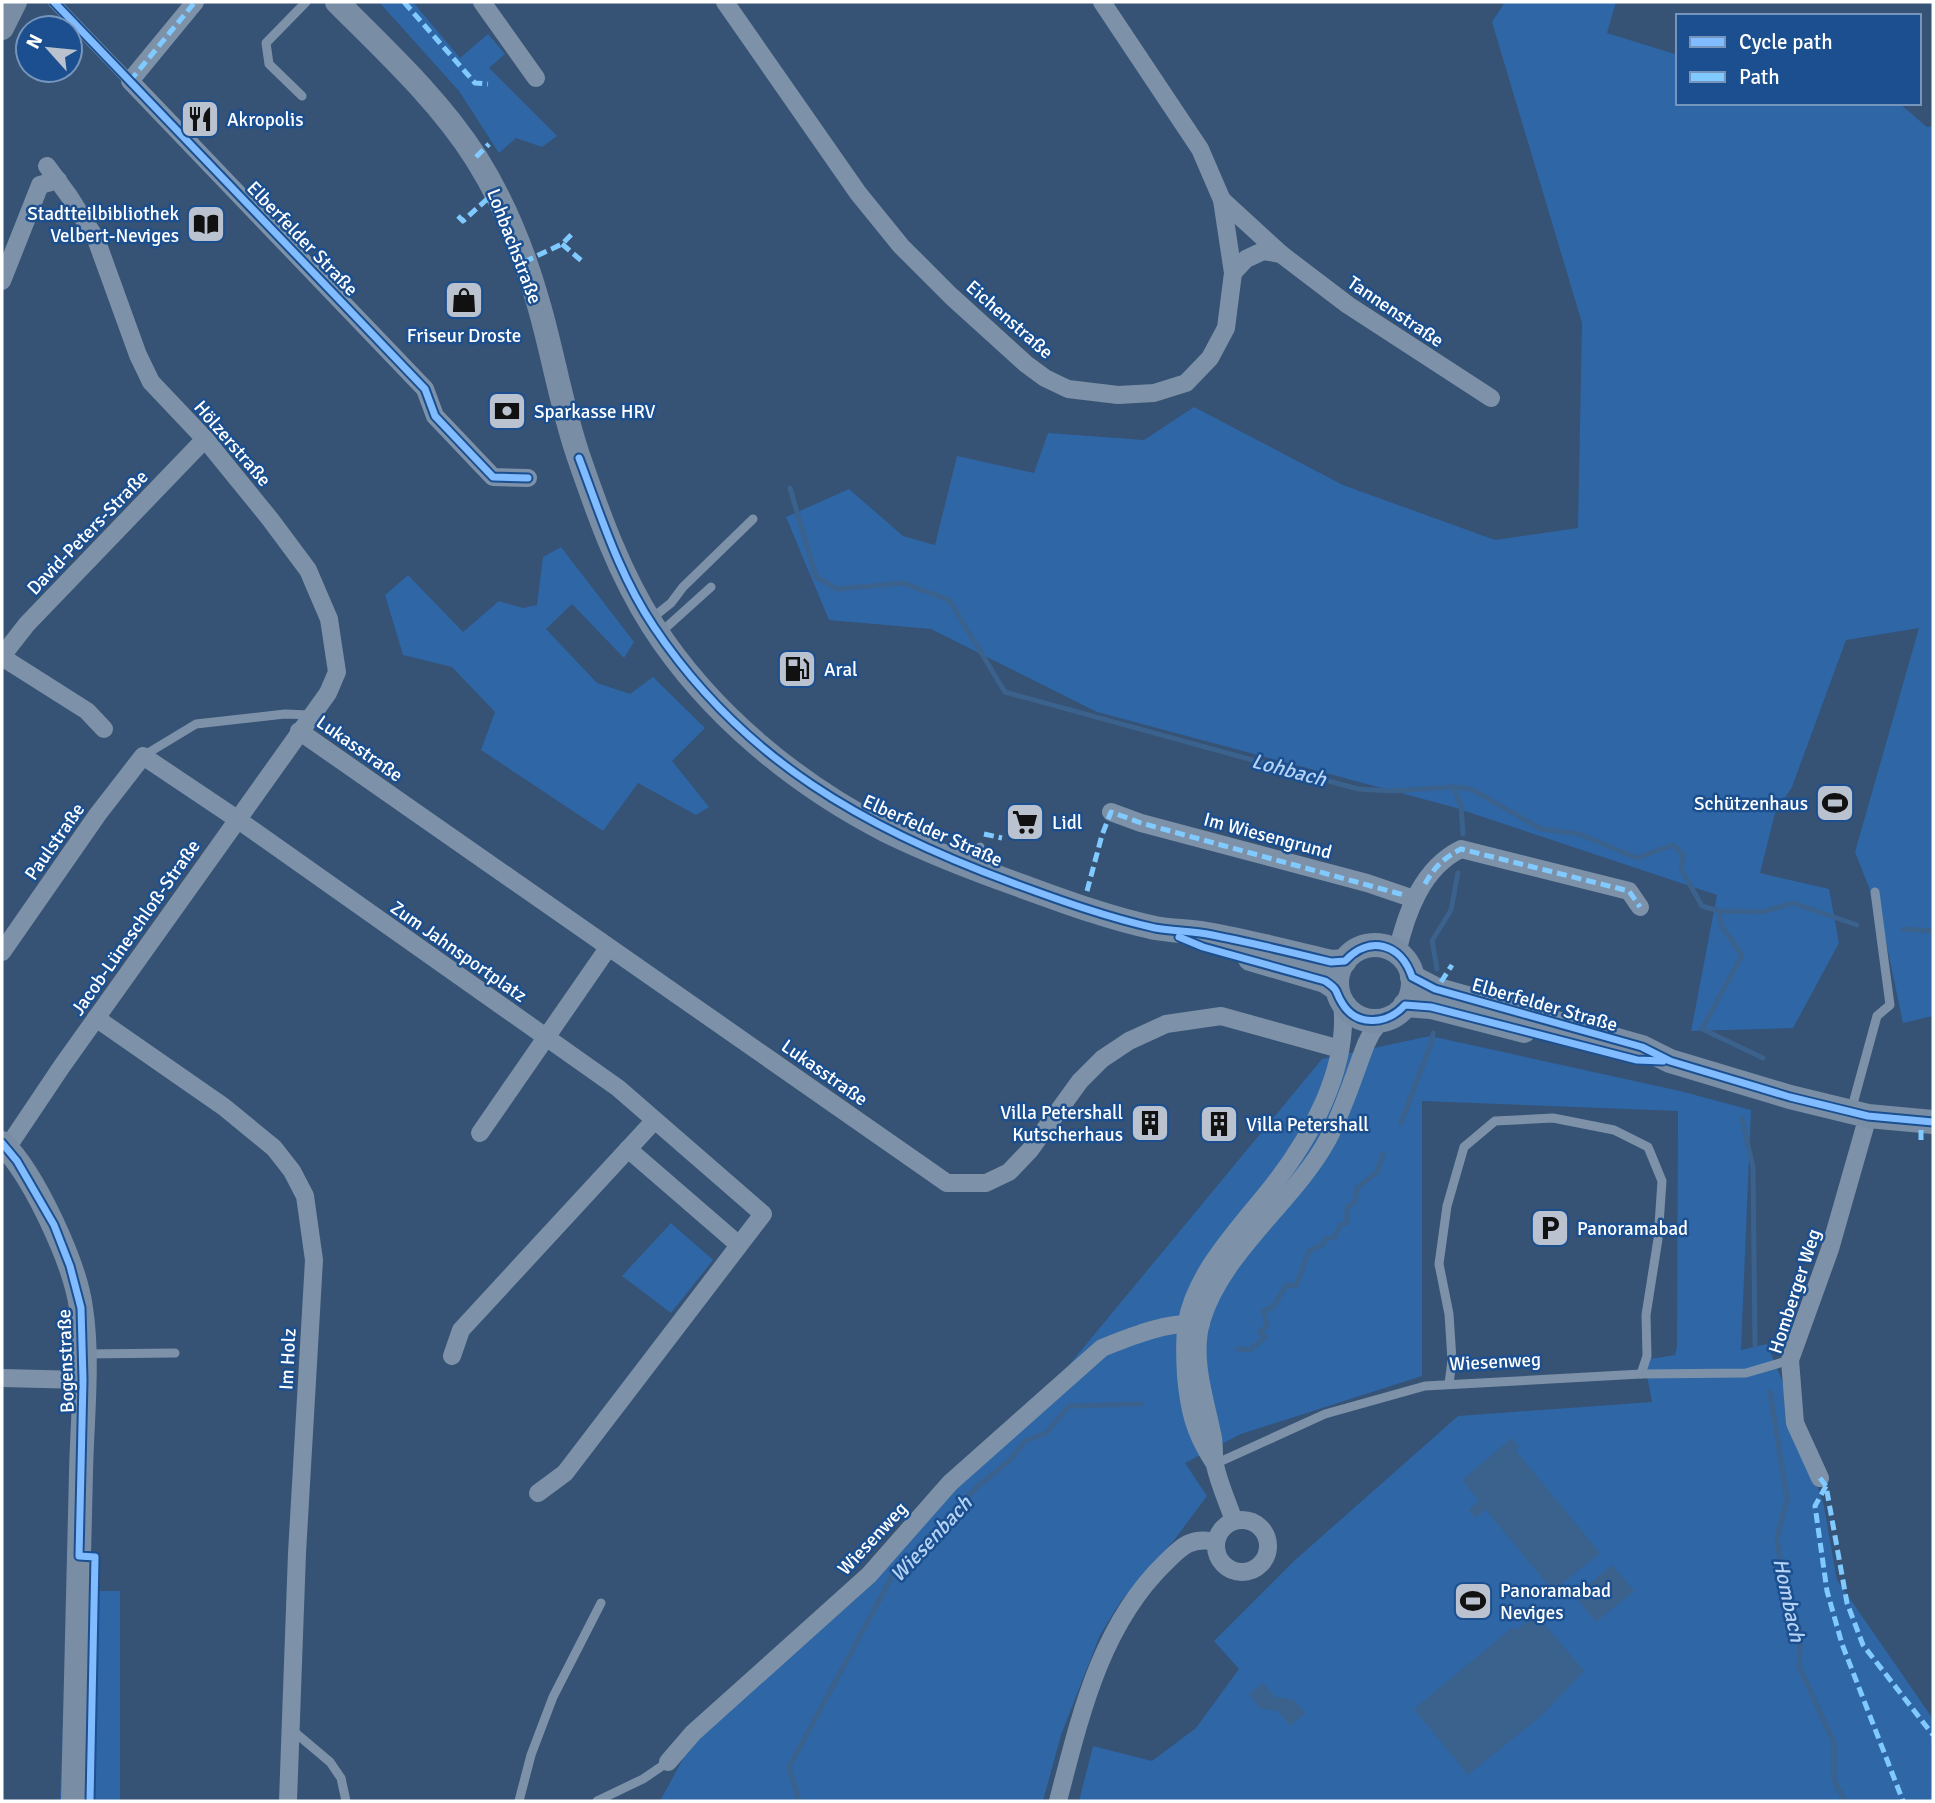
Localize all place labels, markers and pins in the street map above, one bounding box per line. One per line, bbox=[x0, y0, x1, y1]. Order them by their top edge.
restaurant icon: Akropolis bbox=[179, 98, 221, 140]
place label: Akropolis bbox=[227, 108, 304, 132]
place label: Stadtteilbibliothek Velbert-Neviges bbox=[27, 202, 179, 248]
library icon: Stadtteilbibliothek Velbert-Neviges bbox=[185, 203, 227, 245]
shop icon: Friseur Droste bbox=[443, 279, 485, 321]
place label: Friseur Droste bbox=[407, 324, 521, 348]
bank icon: Sparkasse HRV bbox=[486, 390, 528, 432]
place label: Sparkasse HRV bbox=[534, 400, 656, 424]
fuel station icon: Aral bbox=[776, 648, 818, 690]
place label: Aral bbox=[824, 658, 858, 682]
sports icon: Schützenhaus bbox=[1814, 782, 1856, 824]
place label: Schützenhaus bbox=[1694, 792, 1808, 816]
supermarket icon: Lidl bbox=[1004, 801, 1046, 843]
place label: Lidl bbox=[1052, 811, 1082, 835]
place label: Villa Petershall Kutscherhaus bbox=[1000, 1101, 1123, 1147]
building icon: Villa Petershall Kutscherhaus bbox=[1129, 1102, 1171, 1144]
building icon: Villa Petershall bbox=[1198, 1103, 1240, 1145]
place label: Villa Petershall bbox=[1246, 1113, 1369, 1137]
parking icon: Panoramabad bbox=[1529, 1207, 1571, 1249]
place label: Panoramabad bbox=[1577, 1217, 1688, 1241]
place label: Panoramabad Neviges bbox=[1500, 1579, 1611, 1625]
sports icon: Panoramabad Neviges bbox=[1452, 1580, 1494, 1622]

